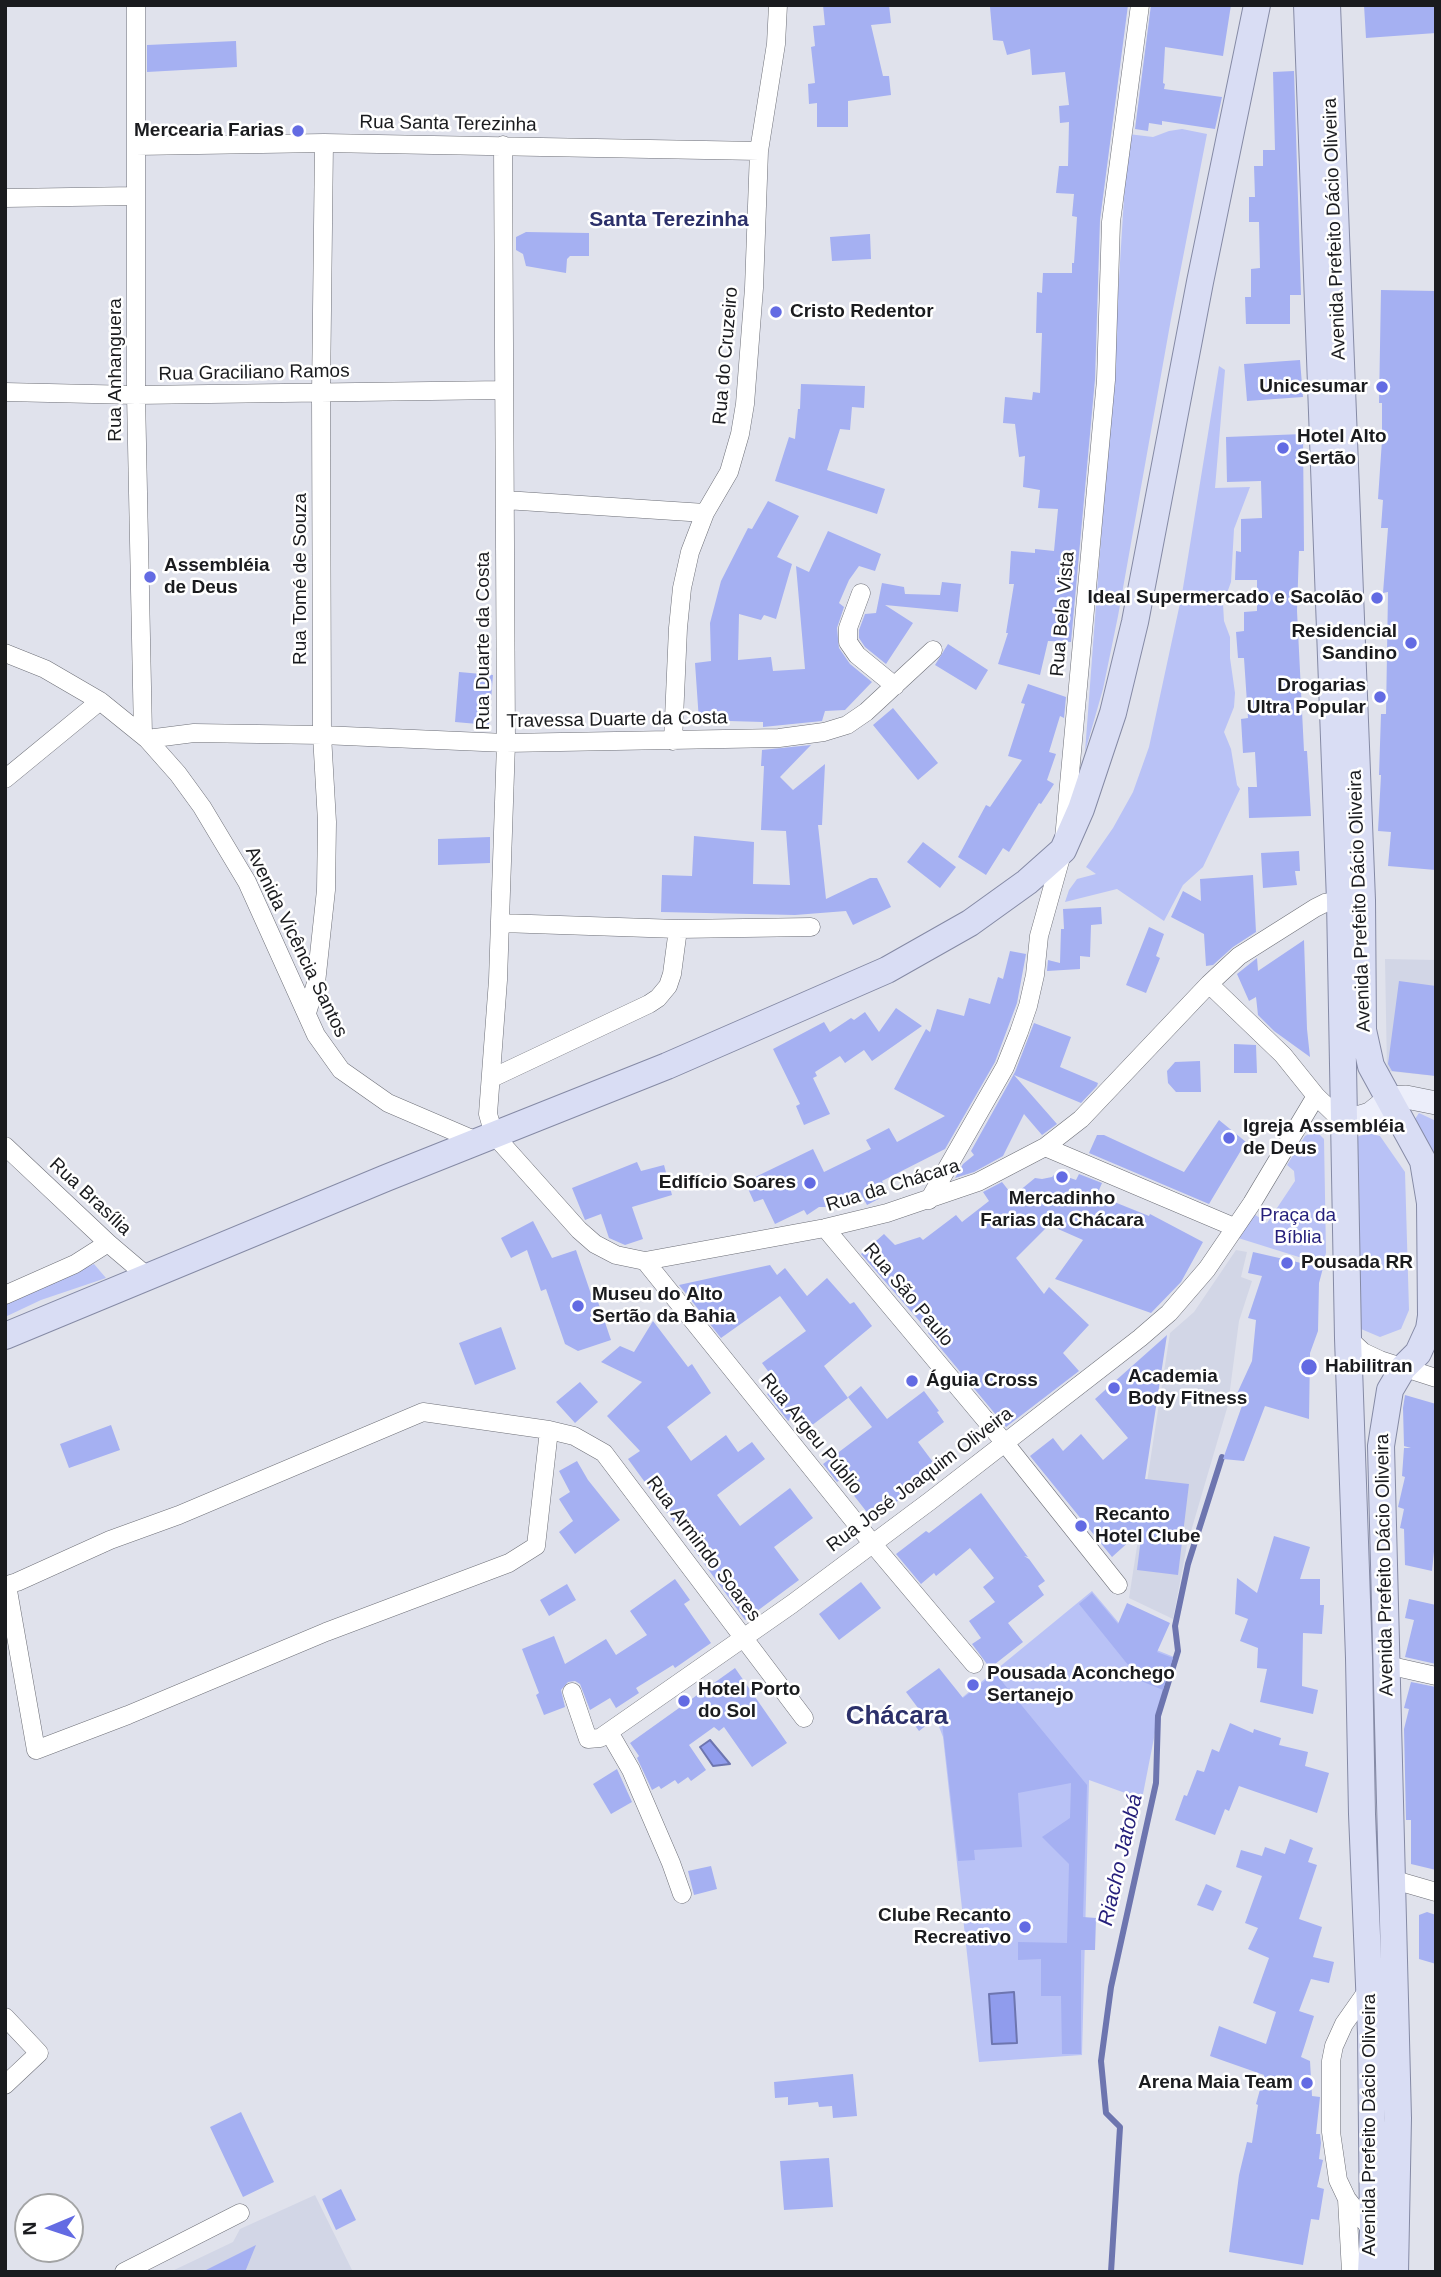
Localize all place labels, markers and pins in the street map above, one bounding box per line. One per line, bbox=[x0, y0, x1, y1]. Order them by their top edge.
place label: Mercearia Farias bbox=[134, 120, 284, 142]
marker: Mercearia Farias bbox=[290, 123, 306, 139]
place label: Cristo Redentor bbox=[790, 301, 934, 323]
marker: Cristo Redentor bbox=[768, 304, 784, 320]
place label: Unicesumar bbox=[1259, 376, 1368, 398]
marker: Unicesumar bbox=[1374, 379, 1390, 395]
place label: Hotel Alto Sertão bbox=[1297, 426, 1387, 470]
marker: Hotel Alto Sertão bbox=[1275, 440, 1291, 456]
place label: Assembléia de Deus bbox=[164, 555, 270, 599]
marker: Assembléia de Deus bbox=[142, 569, 158, 585]
place label: Ideal Supermercado e Sacolão bbox=[1087, 587, 1363, 609]
marker: Ideal Supermercado e Sacolão bbox=[1369, 590, 1385, 606]
place label: Residencial Sandino bbox=[1291, 621, 1397, 665]
marker: Residencial Sandino bbox=[1403, 635, 1419, 651]
place label: Drogarias Ultra Popular bbox=[1247, 675, 1366, 719]
marker: Drogarias Ultra Popular bbox=[1372, 689, 1388, 705]
place label: Igreja Assembléia de Deus bbox=[1243, 1116, 1405, 1160]
marker: Igreja Assembléia de Deus bbox=[1221, 1130, 1237, 1146]
marker: Mercadinho Farias da Chácara bbox=[1054, 1169, 1070, 1185]
place label: Edifício Soares bbox=[659, 1172, 796, 1194]
marker: Edifício Soares bbox=[802, 1175, 818, 1191]
place label: Mercadinho Farias da Chácara bbox=[980, 1188, 1144, 1232]
place label: Pousada RR bbox=[1301, 1252, 1413, 1274]
marker: Pousada RR bbox=[1279, 1255, 1295, 1271]
place label: Museu do Alto Sertão da Bahia bbox=[592, 1284, 736, 1328]
marker: Museu do Alto Sertão da Bahia bbox=[570, 1298, 586, 1314]
place label: Habilitran bbox=[1325, 1356, 1413, 1378]
marker: Habilitran bbox=[1299, 1357, 1319, 1377]
place label: Academia Body Fitness bbox=[1128, 1366, 1247, 1410]
place label: Águia Cross bbox=[926, 1370, 1038, 1392]
marker: Águia Cross bbox=[904, 1373, 920, 1389]
marker: Academia Body Fitness bbox=[1106, 1380, 1122, 1396]
place label: Recanto Hotel Clube bbox=[1095, 1504, 1201, 1548]
marker: Recanto Hotel Clube bbox=[1073, 1518, 1089, 1534]
place label: Pousada Aconchego Sertanejo bbox=[987, 1663, 1175, 1707]
marker: Pousada Aconchego Sertanejo bbox=[965, 1677, 981, 1693]
place label: Hotel Porto do Sol bbox=[698, 1679, 800, 1723]
marker: Hotel Porto do Sol bbox=[676, 1693, 692, 1709]
place label: Clube Recanto Recreativo bbox=[878, 1905, 1011, 1949]
marker: Clube Recanto Recreativo bbox=[1017, 1919, 1033, 1935]
place label: Arena Maia Team bbox=[1138, 2072, 1293, 2094]
marker: Arena Maia Team bbox=[1299, 2075, 1315, 2091]

